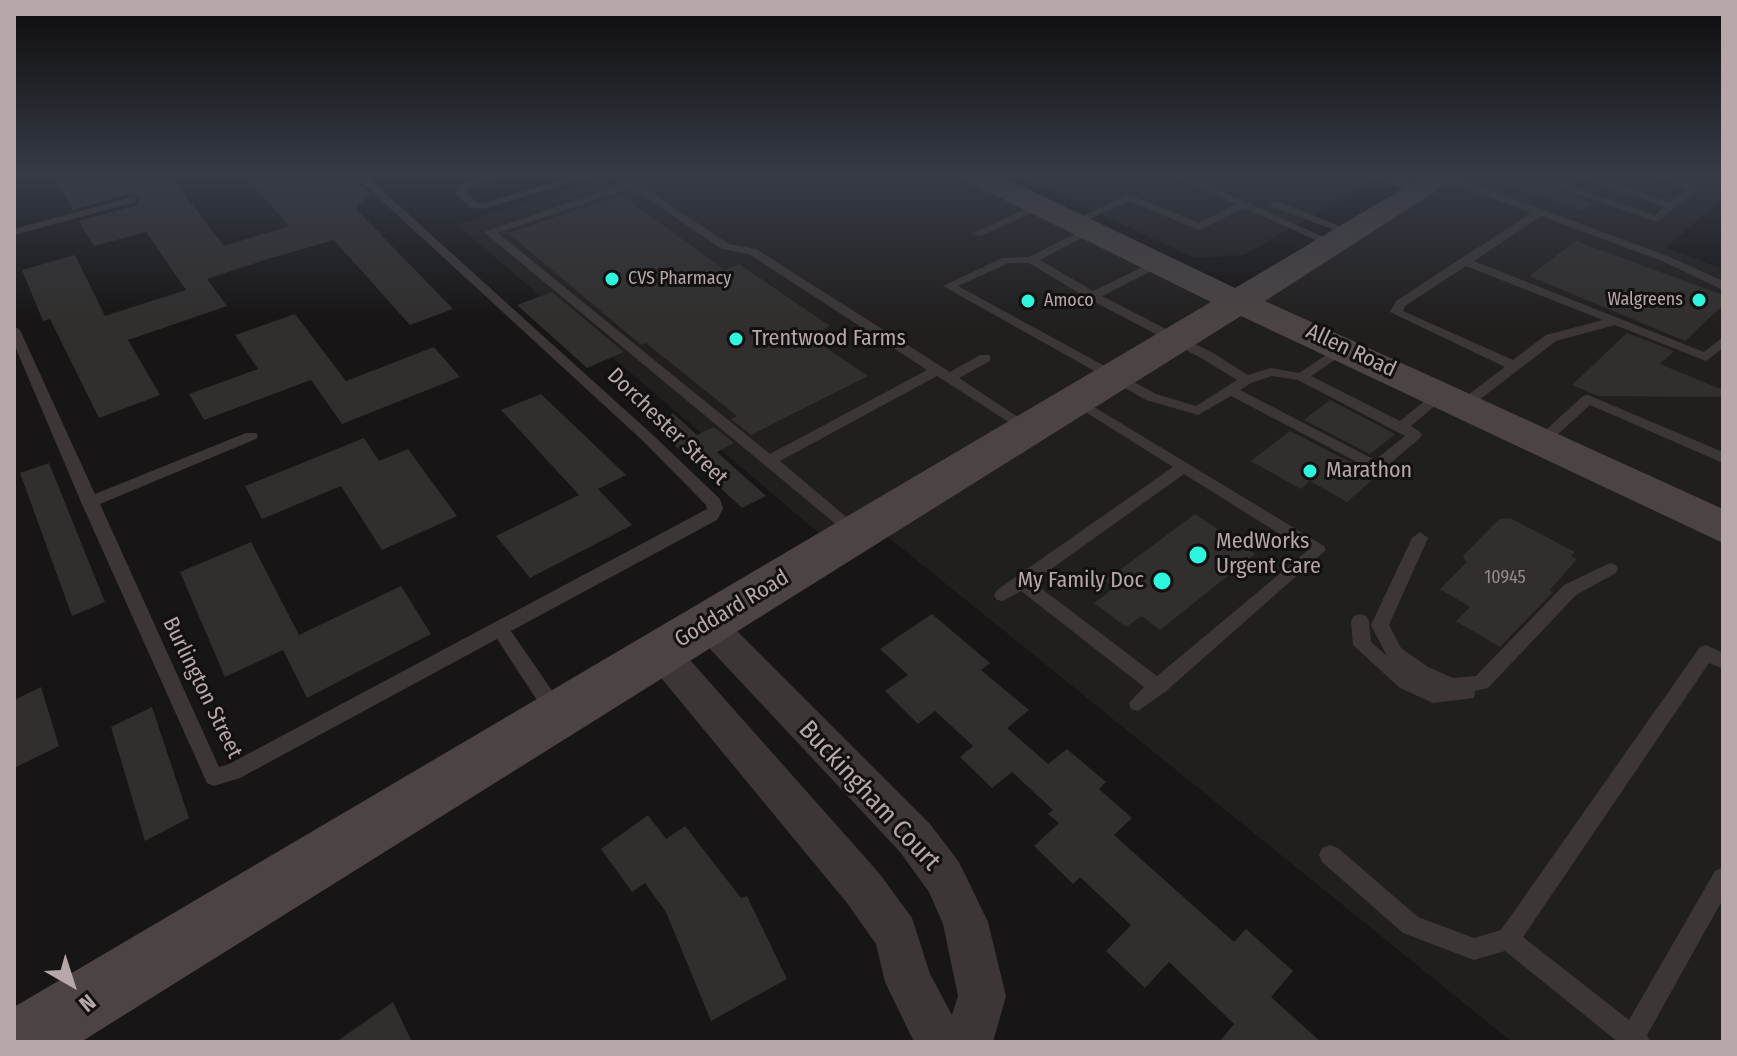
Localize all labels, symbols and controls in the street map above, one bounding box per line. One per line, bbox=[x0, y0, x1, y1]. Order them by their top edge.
place label: CVS Pharmacy bbox=[628, 268, 731, 290]
marker: CVS Pharmacy bbox=[603, 270, 621, 288]
place label: Walgreens bbox=[1607, 289, 1683, 311]
place label: Amoco bbox=[1044, 290, 1094, 312]
marker: Walgreens bbox=[1690, 291, 1708, 309]
marker: Amoco bbox=[1019, 292, 1037, 310]
street label: Allen Road bbox=[1302, 319, 1400, 383]
place label: Trentwood Farms bbox=[752, 326, 906, 352]
marker: Trentwood Farms bbox=[727, 330, 745, 348]
street label: Dorchester Street bbox=[601, 363, 733, 491]
place label: Marathon bbox=[1326, 458, 1412, 484]
marker: Marathon bbox=[1301, 462, 1319, 480]
place label: MedWorks Urgent Care bbox=[1216, 529, 1321, 580]
marker: MedWorks Urgent Care bbox=[1187, 544, 1209, 566]
street label: Goddard Road bbox=[670, 565, 794, 653]
house number: 10945 bbox=[1484, 567, 1526, 589]
place label: My Family Doc bbox=[1017, 568, 1144, 594]
marker: My Family Doc bbox=[1151, 570, 1173, 592]
street label: Burlington Street bbox=[156, 613, 248, 763]
street label: Buckingham Court bbox=[792, 715, 946, 877]
north arrow bbox=[32, 944, 112, 1024]
text: N bbox=[74, 988, 101, 1018]

